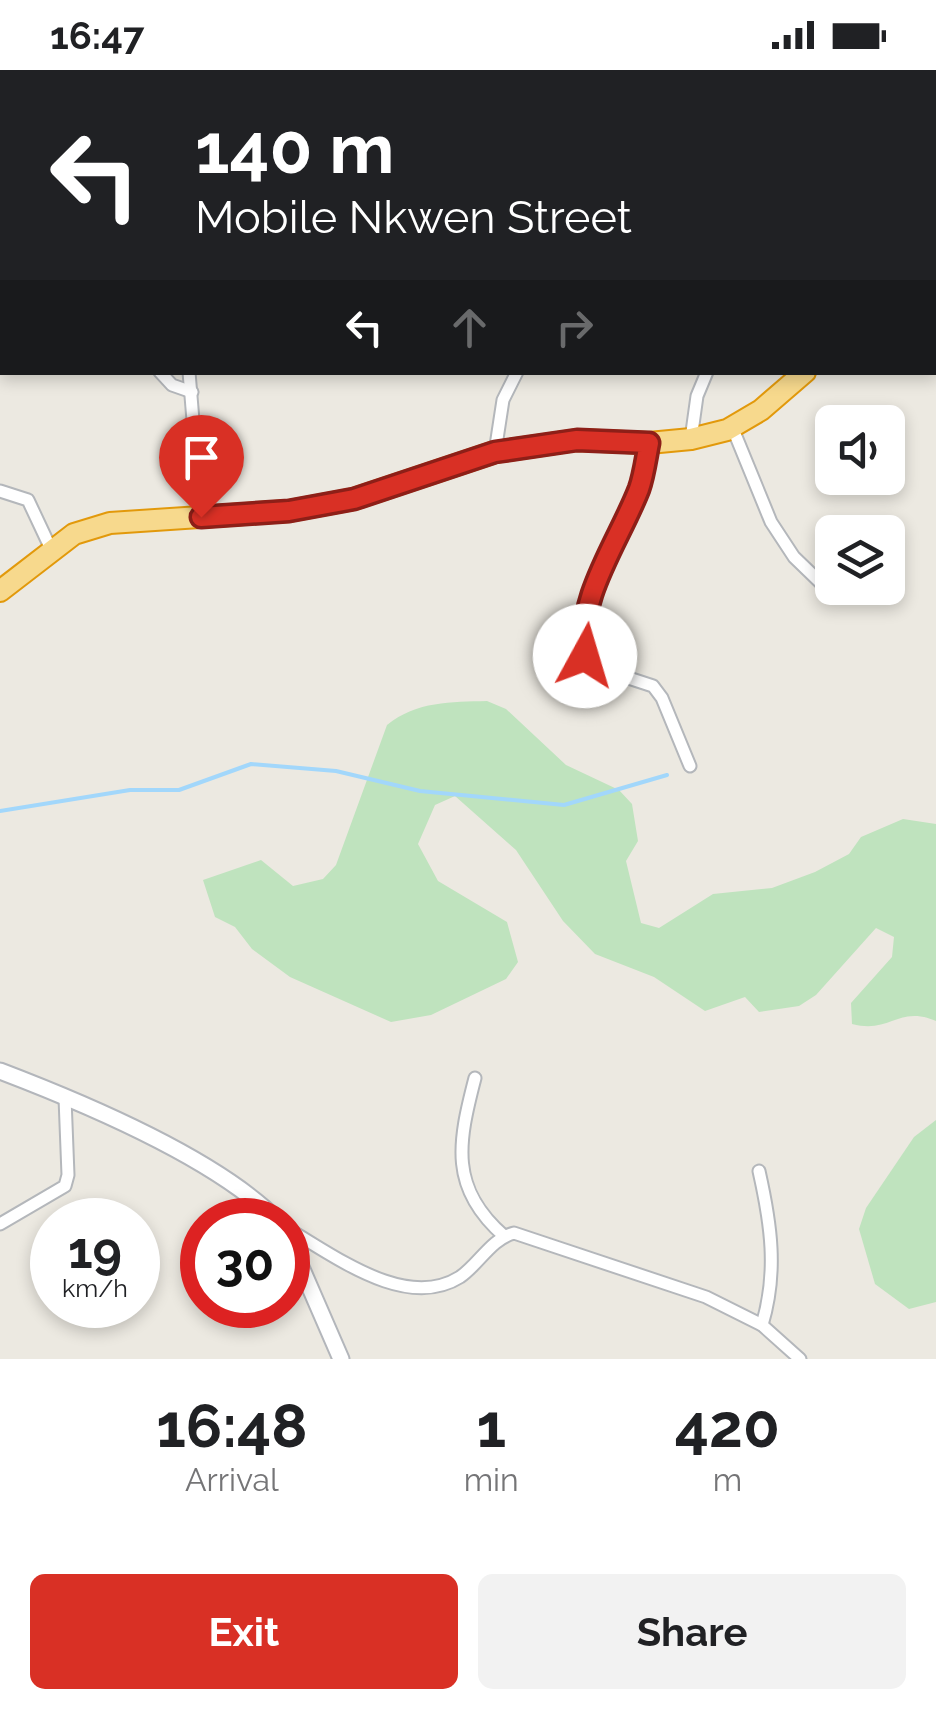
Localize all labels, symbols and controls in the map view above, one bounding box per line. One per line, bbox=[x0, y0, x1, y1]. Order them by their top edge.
text: 16:47 bbox=[50, 13, 144, 58]
text: 140 m bbox=[195, 107, 395, 189]
icon: left bbox=[30, 110, 160, 240]
text: Mobile Nkwen Street bbox=[195, 191, 632, 244]
icon: left bbox=[337, 300, 392, 355]
icon: ahead bbox=[442, 300, 497, 355]
icon: right bbox=[547, 300, 602, 355]
map controls bbox=[815, 405, 905, 605]
button: sound bbox=[815, 405, 905, 495]
pin bbox=[159, 415, 244, 518]
icon: arrive bbox=[174, 430, 229, 485]
button: layers bbox=[815, 515, 905, 605]
position arrow bbox=[533, 604, 637, 708]
speed limit sign: 30 bbox=[180, 1198, 310, 1328]
text: 19 bbox=[68, 1221, 122, 1280]
text: km/h bbox=[62, 1273, 128, 1303]
text: 16:48 bbox=[156, 1391, 308, 1461]
text: 1 bbox=[476, 1391, 506, 1461]
text: 420 bbox=[675, 1391, 780, 1461]
text: Arrival bbox=[185, 1461, 279, 1498]
text: min bbox=[464, 1461, 519, 1498]
text: m bbox=[713, 1461, 742, 1498]
button: Exit bbox=[30, 1574, 458, 1689]
button: Share bbox=[478, 1574, 906, 1689]

